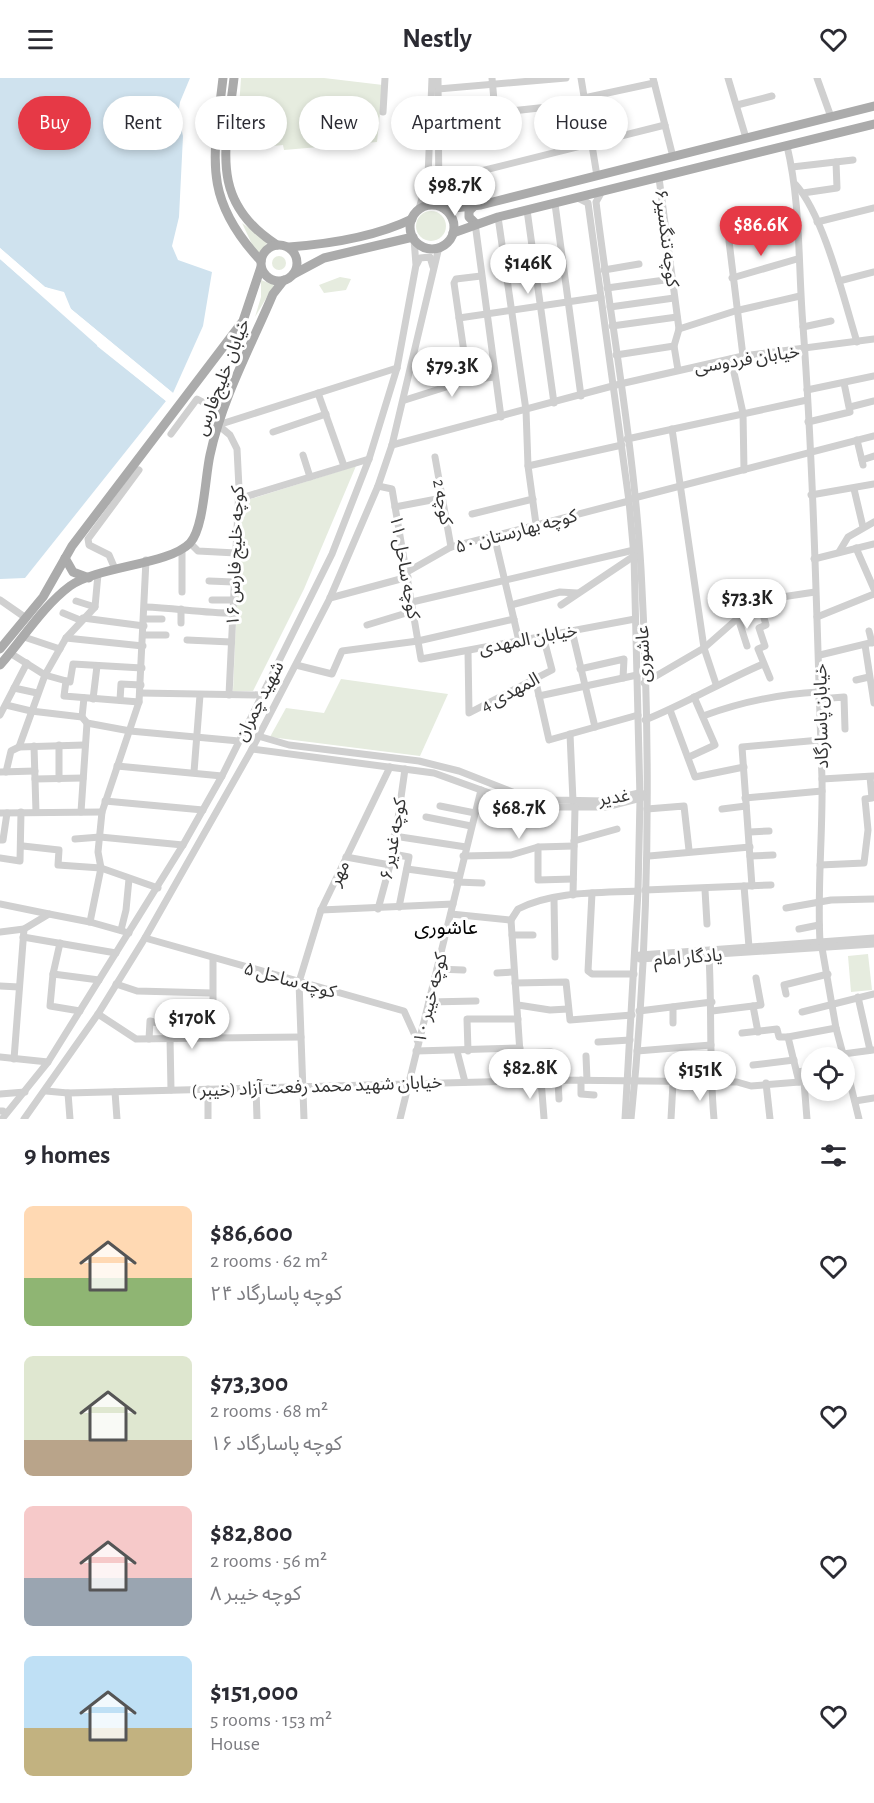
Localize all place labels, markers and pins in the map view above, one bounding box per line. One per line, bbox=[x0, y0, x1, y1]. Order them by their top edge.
pin: $98.7K bbox=[406, 166, 504, 217]
pin: $86.6K bbox=[712, 206, 810, 257]
pin: $146K bbox=[486, 244, 570, 295]
pin: $79.3K bbox=[403, 347, 501, 398]
pin: $73.3K bbox=[698, 579, 796, 630]
pin: $68.7K bbox=[470, 789, 568, 840]
pin: $170K bbox=[150, 999, 234, 1050]
pin: $82.8K bbox=[481, 1049, 579, 1100]
pin: $151K bbox=[658, 1051, 742, 1102]

